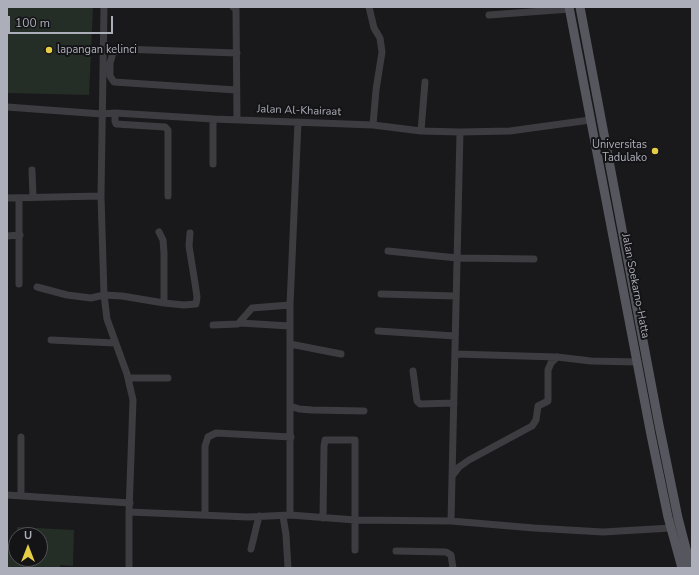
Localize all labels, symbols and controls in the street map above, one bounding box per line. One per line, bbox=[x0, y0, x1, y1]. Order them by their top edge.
scale bar bbox=[10, 8, 115, 34]
text: 100 m bbox=[15, 15, 50, 31]
place label: lapangan kelinci bbox=[57, 43, 137, 57]
marker: lapangan kelinci bbox=[44, 45, 54, 55]
street label: Jalan Al-Khairaat bbox=[257, 103, 341, 119]
place label: Universitas Tadulako bbox=[592, 138, 647, 164]
marker: Universitas Tadulako bbox=[650, 146, 660, 156]
street label: Jalan Soekarno-Hatta bbox=[618, 233, 652, 339]
north arrow bbox=[8, 527, 48, 567]
text: U bbox=[24, 528, 32, 543]

